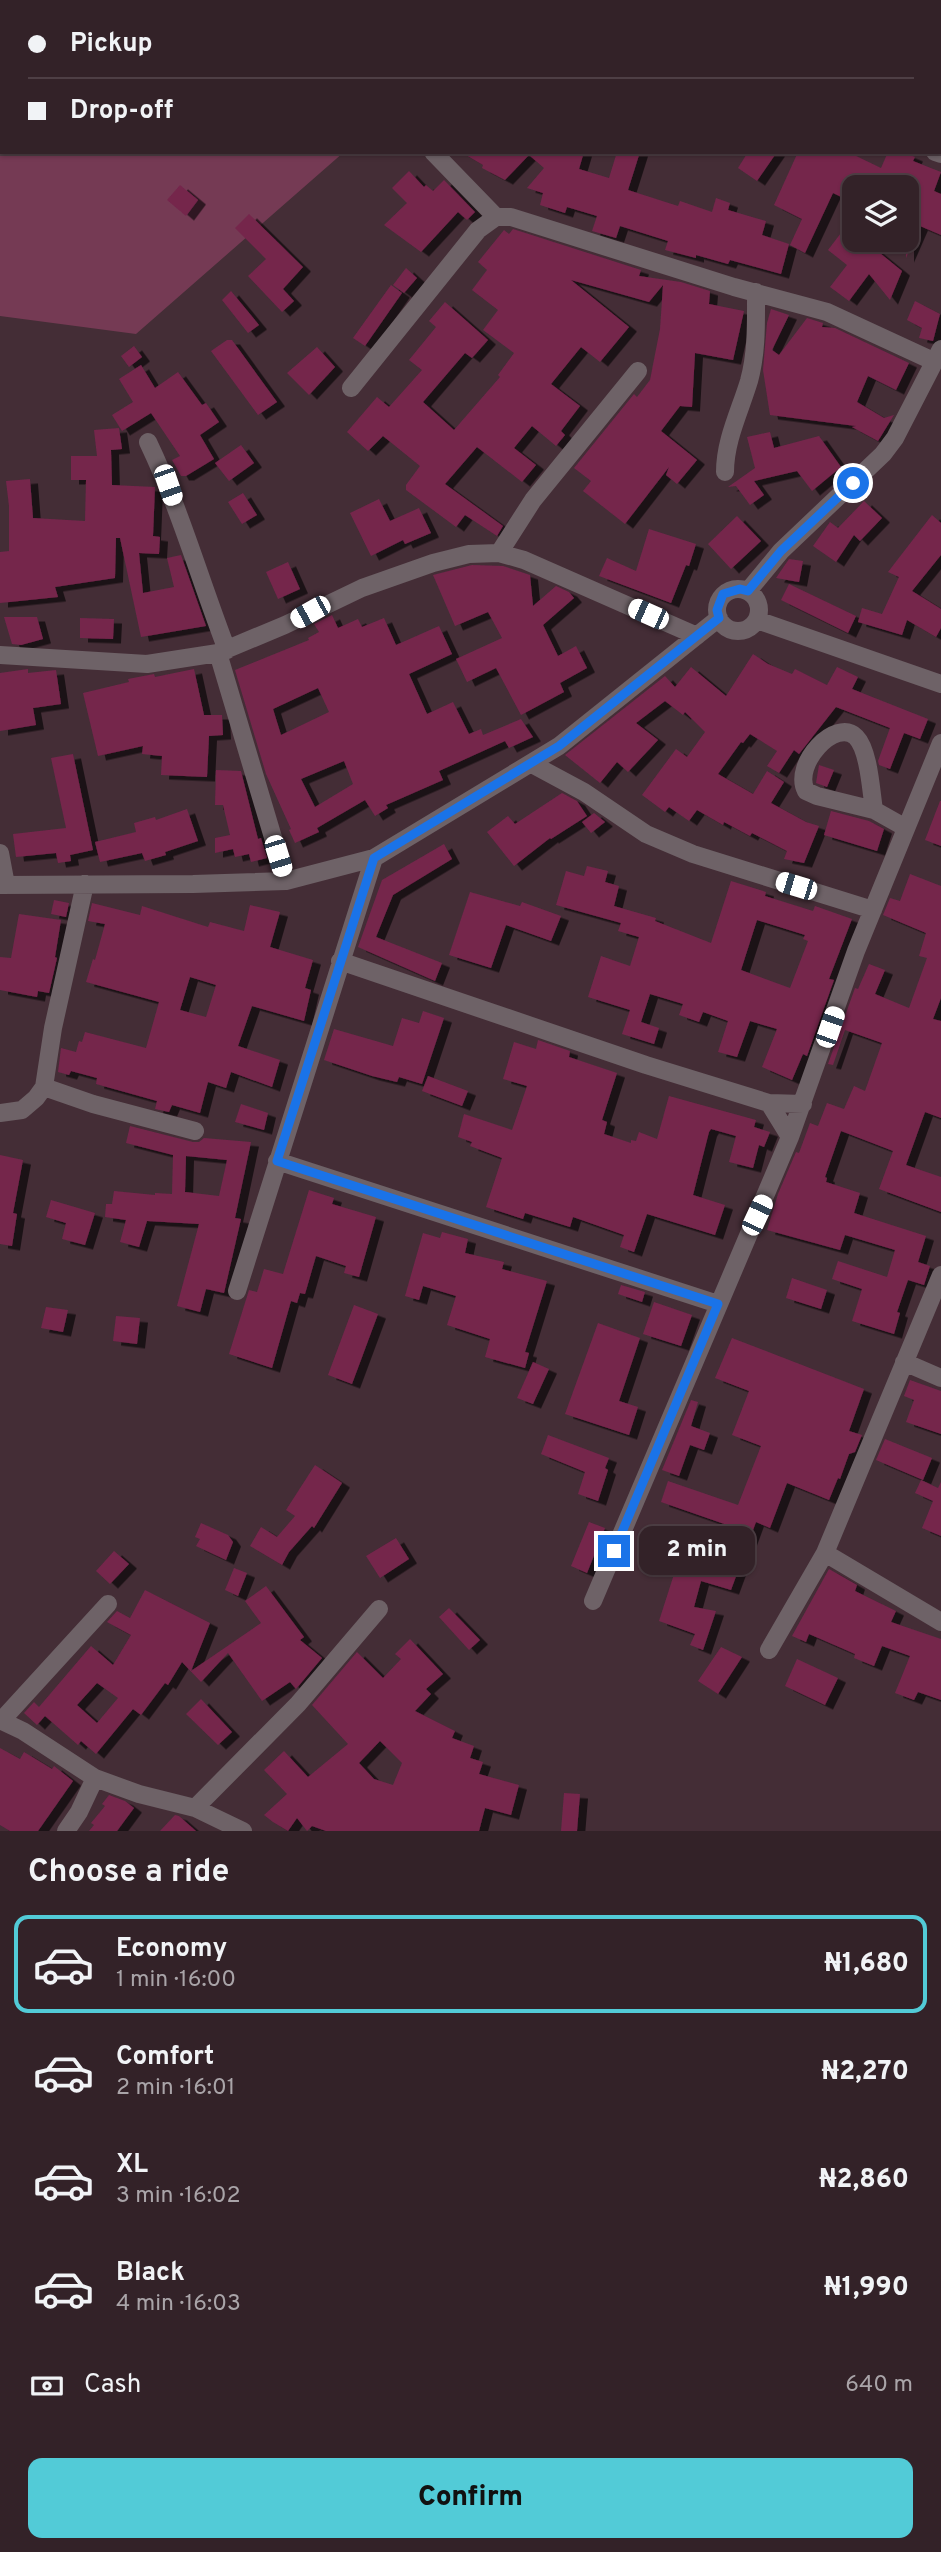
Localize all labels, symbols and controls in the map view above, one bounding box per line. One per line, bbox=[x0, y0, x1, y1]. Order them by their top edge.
text: Pickup bbox=[70, 28, 153, 61]
text: Drop-off bbox=[70, 95, 173, 128]
map controls bbox=[842, 175, 919, 252]
button: layers bbox=[842, 175, 919, 252]
car bbox=[152, 462, 185, 508]
route start bbox=[837, 467, 869, 499]
car bbox=[287, 593, 334, 631]
car bbox=[625, 596, 672, 632]
car bbox=[262, 833, 295, 879]
car bbox=[773, 870, 820, 902]
car bbox=[814, 1004, 847, 1050]
car bbox=[739, 1192, 776, 1238]
callout: 2 min bbox=[638, 1526, 754, 1576]
route end bbox=[598, 1535, 630, 1567]
text: 2 min bbox=[667, 1536, 727, 1565]
text: Choose a ride bbox=[28, 1853, 229, 1893]
icon: car bbox=[32, 1933, 95, 1996]
text: Economy bbox=[116, 1933, 227, 1966]
text: ₦1,680 bbox=[824, 1948, 909, 1981]
text: 1 min · 16:00 bbox=[116, 1966, 236, 1995]
icon: car bbox=[32, 2041, 95, 2104]
text: Comfort bbox=[116, 2041, 214, 2074]
text: ₦2,270 bbox=[822, 2056, 909, 2089]
text: 2 min · 16:01 bbox=[116, 2074, 235, 2103]
icon: car bbox=[32, 2149, 95, 2212]
text: XL bbox=[116, 2149, 148, 2182]
text: ₦2,860 bbox=[819, 2164, 909, 2197]
text: 3 min · 16:02 bbox=[116, 2182, 241, 2211]
icon: car bbox=[32, 2257, 95, 2320]
text: Black bbox=[116, 2257, 185, 2290]
text: ₦1,990 bbox=[824, 2272, 909, 2305]
text: 4 min · 16:03 bbox=[116, 2290, 241, 2319]
icon: cash bbox=[28, 2367, 66, 2405]
text: Cash bbox=[84, 2369, 141, 2402]
text: 640 m bbox=[845, 2371, 913, 2400]
button: Confirm bbox=[28, 2458, 913, 2538]

